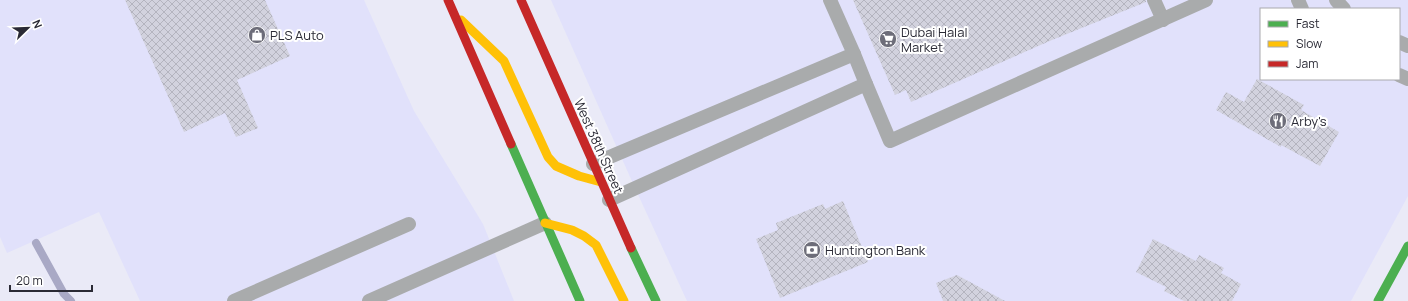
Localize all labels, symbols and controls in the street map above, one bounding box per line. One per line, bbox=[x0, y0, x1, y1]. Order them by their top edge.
north arrow bbox=[8, 8, 48, 48]
legend bbox=[1260, 8, 1400, 80]
text: Fast bbox=[1296, 15, 1320, 32]
text: N bbox=[29, 17, 46, 31]
place label: Dubai Halal Market bbox=[901, 23, 967, 56]
shop icon: PLS Auto bbox=[247, 25, 267, 45]
place label: PLS Auto bbox=[270, 26, 324, 44]
supermarket icon: Dubai Halal Market bbox=[878, 29, 898, 49]
text: Slow bbox=[1296, 35, 1322, 52]
text: Jam bbox=[1296, 55, 1318, 72]
street label: West 38th Street bbox=[570, 96, 628, 196]
restaurant icon: Arby's bbox=[1268, 111, 1288, 131]
place label: Arby's bbox=[1291, 112, 1327, 130]
bank icon: Huntington Bank bbox=[802, 240, 822, 260]
place label: Huntington Bank bbox=[825, 241, 926, 259]
scale bar bbox=[10, 267, 92, 293]
text: 20 m bbox=[16, 272, 43, 289]

